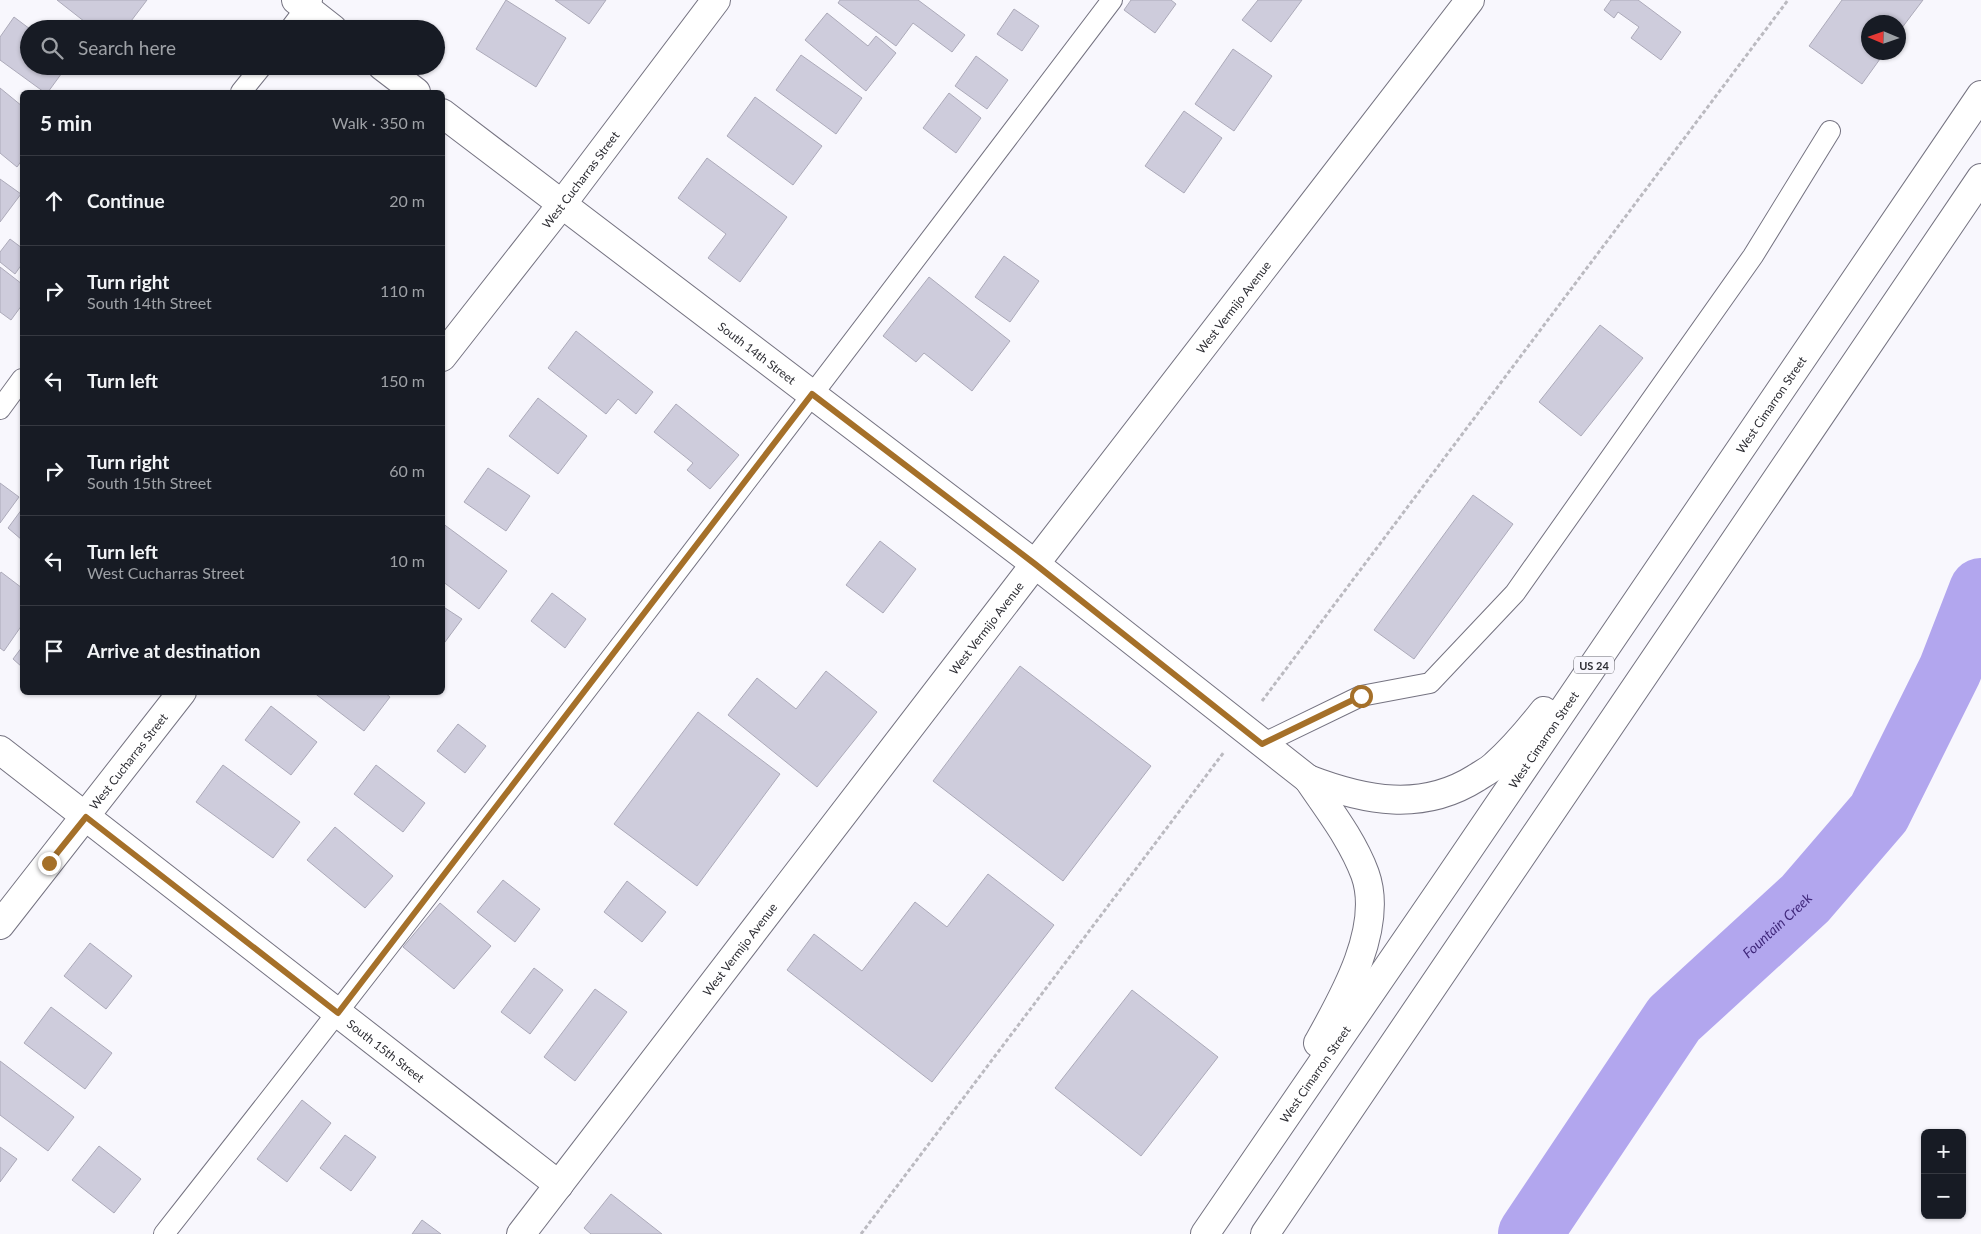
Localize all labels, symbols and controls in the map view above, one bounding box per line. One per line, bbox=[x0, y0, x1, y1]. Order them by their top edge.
north arrow bbox=[1861, 15, 1906, 60]
search box bbox=[20, 20, 445, 75]
icon: search bbox=[38, 34, 66, 62]
text: Search here bbox=[78, 36, 176, 59]
text: 5 min bbox=[40, 110, 92, 135]
text: Walk · 350 m bbox=[332, 113, 425, 132]
street label: West Cucharras Street bbox=[538, 127, 622, 231]
icon: ahead bbox=[40, 187, 68, 215]
text: Continue bbox=[87, 189, 165, 212]
text: 20 m bbox=[389, 191, 425, 210]
street label: West Vermijo Avenue bbox=[1193, 258, 1274, 356]
text: Turn right bbox=[87, 270, 169, 293]
icon: right bbox=[40, 277, 68, 305]
text: 110 m bbox=[380, 281, 425, 300]
text: South 14th Street bbox=[87, 293, 212, 312]
street label: South 14th Street bbox=[715, 318, 800, 387]
street label: West Cimarron Street bbox=[1732, 353, 1809, 456]
icon: left bbox=[40, 367, 68, 395]
text: Turn left bbox=[87, 369, 158, 392]
text: 150 m bbox=[380, 371, 425, 390]
text: Turn right bbox=[87, 450, 169, 473]
icon: right bbox=[40, 457, 68, 485]
text: 60 m bbox=[389, 461, 425, 480]
text: South 15th Street bbox=[87, 473, 212, 492]
text: Turn left bbox=[87, 540, 158, 563]
icon: left bbox=[40, 547, 68, 575]
text: 10 m bbox=[389, 551, 425, 570]
text: West Cucharras Street bbox=[87, 563, 245, 582]
street label: West Vermijo Avenue bbox=[946, 578, 1026, 677]
icon: arrive bbox=[40, 637, 68, 665]
text: Arrive at destination bbox=[87, 639, 260, 662]
road number: US 24 bbox=[1574, 656, 1614, 674]
route start bbox=[1350, 685, 1373, 708]
street label: West Cimarron Street bbox=[1505, 688, 1582, 791]
street label: West Cucharras Street bbox=[86, 709, 171, 812]
route end bbox=[38, 852, 61, 875]
water label: Fountain Creek bbox=[1738, 889, 1815, 961]
street label: West Vermijo Avenue bbox=[699, 900, 780, 999]
street label: South 15th Street bbox=[344, 1016, 428, 1085]
street label: West Cimarron Street bbox=[1276, 1022, 1354, 1125]
map controls bbox=[1921, 1129, 1966, 1219]
button: + bbox=[1921, 1129, 1966, 1174]
button: − bbox=[1921, 1174, 1966, 1219]

